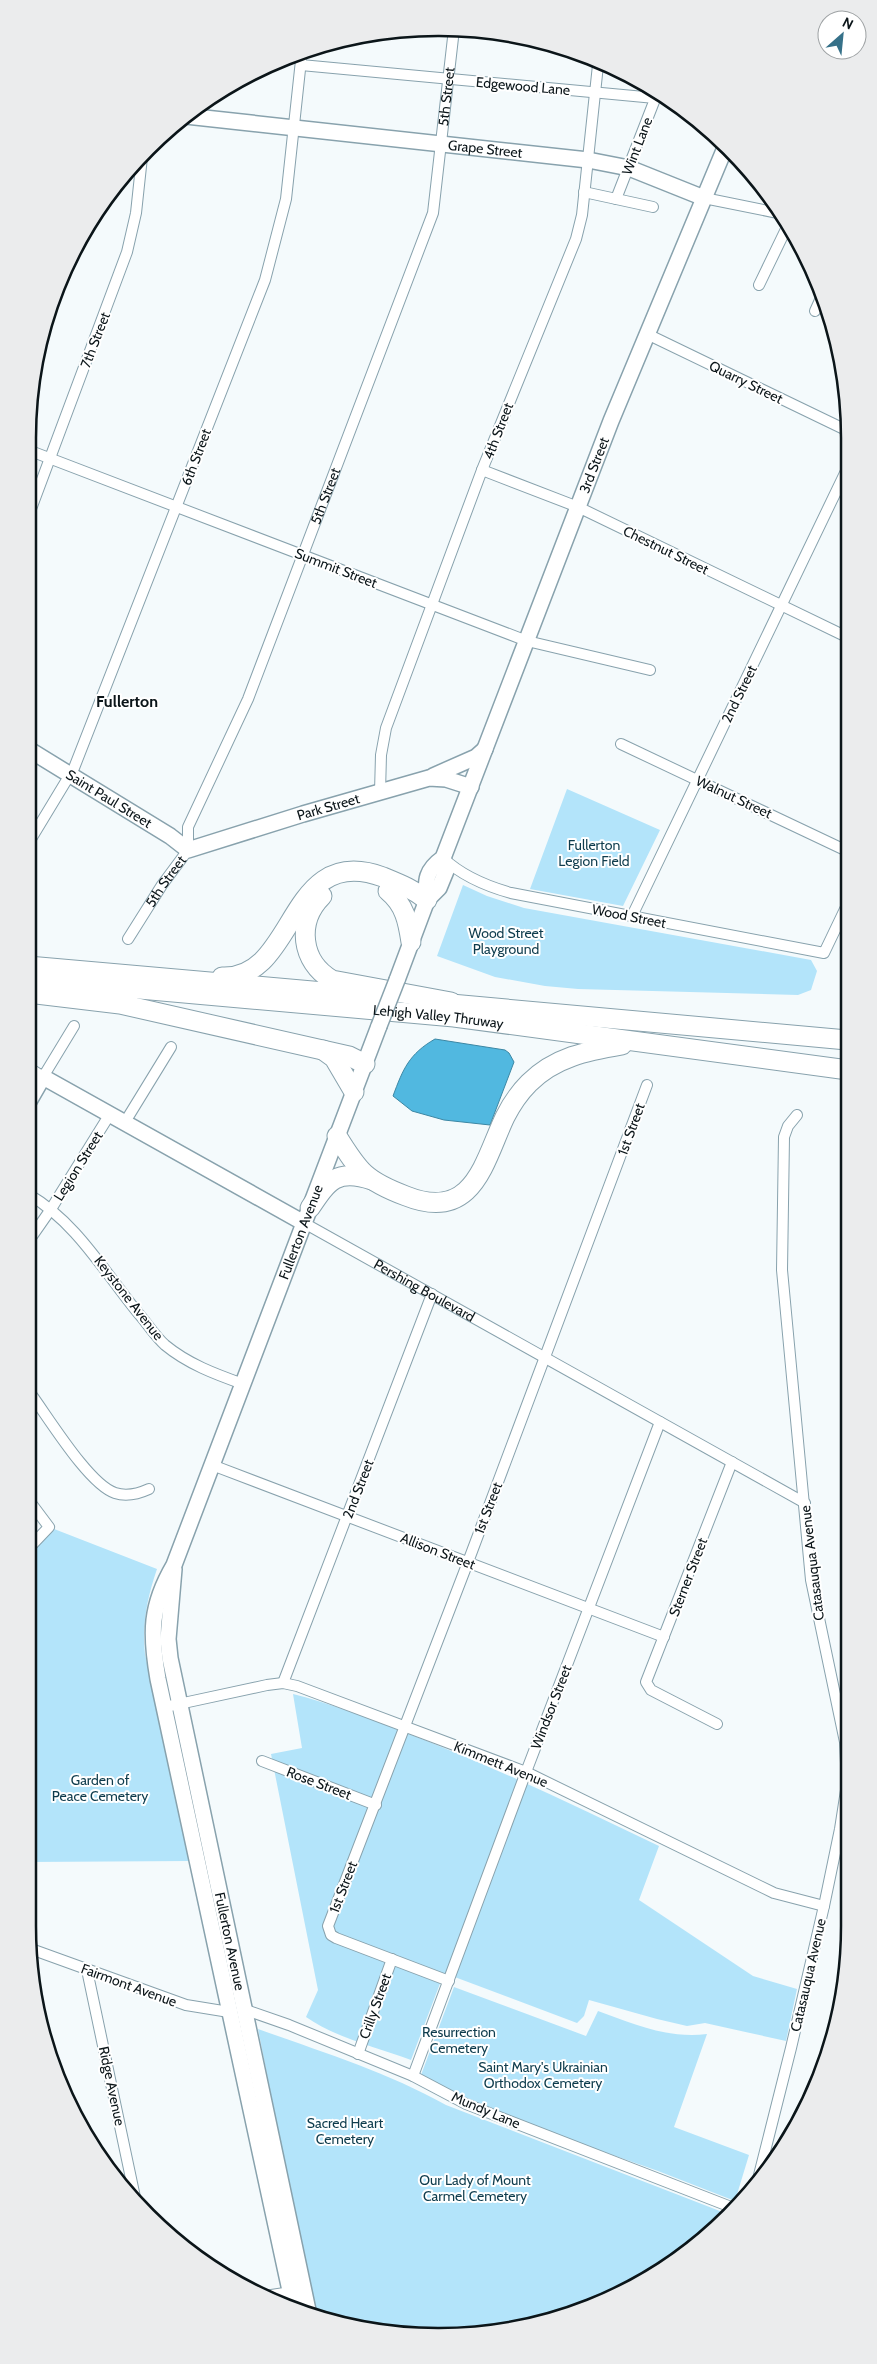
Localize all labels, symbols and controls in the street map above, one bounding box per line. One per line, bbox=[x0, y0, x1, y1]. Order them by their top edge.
north arrow bbox=[817, 10, 867, 60]
text: N bbox=[839, 13, 856, 34]
street label: 5th Street bbox=[434, 66, 459, 127]
street label: Edgewood Lane bbox=[475, 73, 571, 99]
street label: Wint Lane bbox=[618, 115, 656, 177]
street label: Grape Street bbox=[447, 136, 524, 162]
street label: 7th Street bbox=[76, 309, 114, 371]
street label: Quarry Street bbox=[706, 356, 786, 408]
street label: 4th Street bbox=[479, 400, 517, 462]
street label: 6th Street bbox=[177, 426, 215, 488]
street label: 3rd Street bbox=[575, 434, 613, 496]
street label: 5th Street bbox=[306, 465, 344, 527]
street label: Chestnut Street bbox=[620, 522, 712, 579]
street label: Summit Street bbox=[292, 544, 380, 592]
street label: 2nd Street bbox=[717, 662, 761, 726]
district label: Fullerton bbox=[96, 692, 158, 711]
street label: Saint Paul Street bbox=[63, 765, 156, 832]
street label: Walnut Street bbox=[693, 772, 775, 823]
street label: Park Street bbox=[295, 789, 362, 824]
park label: Fullerton Legion Field bbox=[558, 836, 630, 870]
street label: 5th Street bbox=[141, 852, 190, 910]
street label: Wood Street bbox=[590, 900, 668, 932]
park label: Wood Street Playground bbox=[469, 924, 544, 958]
street label: Lehigh Valley Thruway bbox=[372, 1001, 505, 1033]
street label: 1st Street bbox=[613, 1100, 649, 1158]
street label: Legion Street bbox=[49, 1128, 107, 1204]
street label: Fullerton Avenue bbox=[274, 1182, 327, 1282]
street label: Keystone Avenue bbox=[90, 1252, 168, 1344]
street label: Pershing Boulevard bbox=[371, 1255, 478, 1326]
street label: 2nd Street bbox=[338, 1457, 378, 1521]
street label: 1st Street bbox=[470, 1479, 506, 1537]
street label: Catasauqua Avenue bbox=[796, 1504, 828, 1622]
street label: Allison Street bbox=[398, 1529, 478, 1574]
street label: Sterner Street bbox=[665, 1535, 711, 1619]
street label: Windsor Street bbox=[527, 1662, 575, 1752]
street label: Kimmett Avenue bbox=[451, 1737, 551, 1791]
street label: Rose Street bbox=[284, 1762, 354, 1804]
park label: Garden of Peace Cemetery bbox=[52, 1771, 148, 1805]
street label: 1st Street bbox=[325, 1858, 361, 1916]
street label: Fullerton Avenue bbox=[211, 1891, 249, 1992]
street label: Catasauqua Avenue bbox=[786, 1917, 830, 2033]
street label: Fairmont Avenue bbox=[79, 1959, 179, 2011]
street label: Crilly Street bbox=[355, 1970, 395, 2041]
park label: Resurrection Cemetery bbox=[422, 2023, 496, 2057]
street label: Ridge Avenue bbox=[95, 2045, 129, 2127]
park label: Saint Mary's Ukrainian Orthodox Cemetery bbox=[478, 2058, 608, 2092]
street label: Mundy Lane bbox=[449, 2087, 523, 2133]
park label: Sacred Heart Cemetery bbox=[307, 2114, 383, 2148]
park label: Our Lady of Mount Carmel Cemetery bbox=[419, 2171, 531, 2205]

